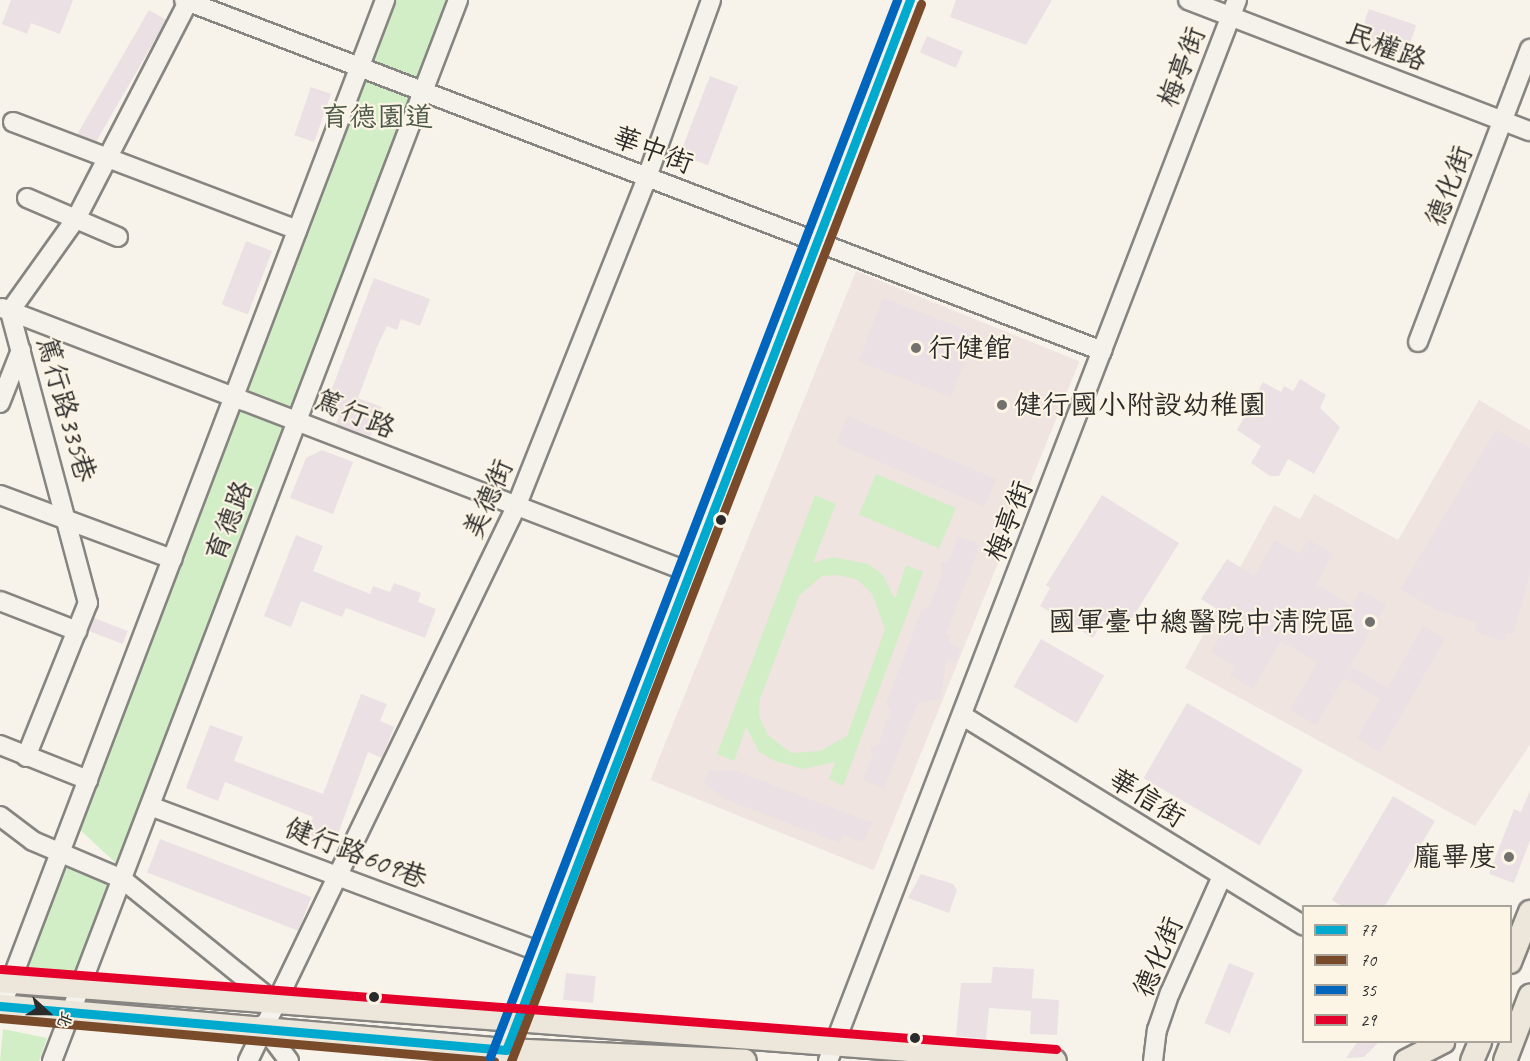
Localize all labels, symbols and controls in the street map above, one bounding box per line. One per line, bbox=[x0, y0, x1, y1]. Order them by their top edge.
street label: 民權路 bbox=[1341, 16, 1431, 78]
street label: 梅亭街 bbox=[1151, 22, 1213, 112]
park label: 育德園道 bbox=[321, 100, 433, 134]
street label: 華中街 bbox=[608, 119, 698, 181]
street label: 德化街 bbox=[1418, 141, 1480, 231]
place label: 行健館 bbox=[928, 331, 1012, 365]
street label: 篤行路335巷 bbox=[29, 332, 103, 486]
marker: 行健館 bbox=[909, 341, 923, 355]
street label: 篤行路 bbox=[310, 383, 400, 445]
place label: 健行國小附設幼稚園 bbox=[1014, 388, 1266, 422]
marker: 健行國小附設幼稚園 bbox=[995, 398, 1009, 412]
street label: 美德街 bbox=[456, 454, 520, 544]
street label: 育德路 bbox=[198, 476, 260, 566]
street label: 梅亭街 bbox=[978, 476, 1040, 566]
unlabelled marker bbox=[715, 514, 727, 526]
place label: 國軍臺中總醫院中清院區 bbox=[1048, 605, 1356, 639]
marker: 國軍臺中總醫院中清院區 bbox=[1361, 613, 1379, 631]
street label: 華信街 bbox=[1102, 761, 1192, 835]
street label: 健行路609巷 bbox=[280, 810, 432, 896]
place label: 龐畢度 bbox=[1413, 840, 1497, 874]
marker: 龐畢度 bbox=[1502, 850, 1516, 864]
legend bbox=[1302, 905, 1512, 1043]
street label: 德化街 bbox=[1126, 912, 1190, 1002]
text: 77 bbox=[1360, 919, 1376, 941]
text: 70 bbox=[1360, 949, 1376, 971]
text: 35 bbox=[1360, 979, 1376, 1001]
north arrow bbox=[18, 983, 78, 1043]
unlabelled marker bbox=[368, 991, 380, 1003]
text: 北 bbox=[53, 1008, 77, 1031]
text: 29 bbox=[1360, 1009, 1376, 1031]
unlabelled marker bbox=[909, 1032, 921, 1044]

